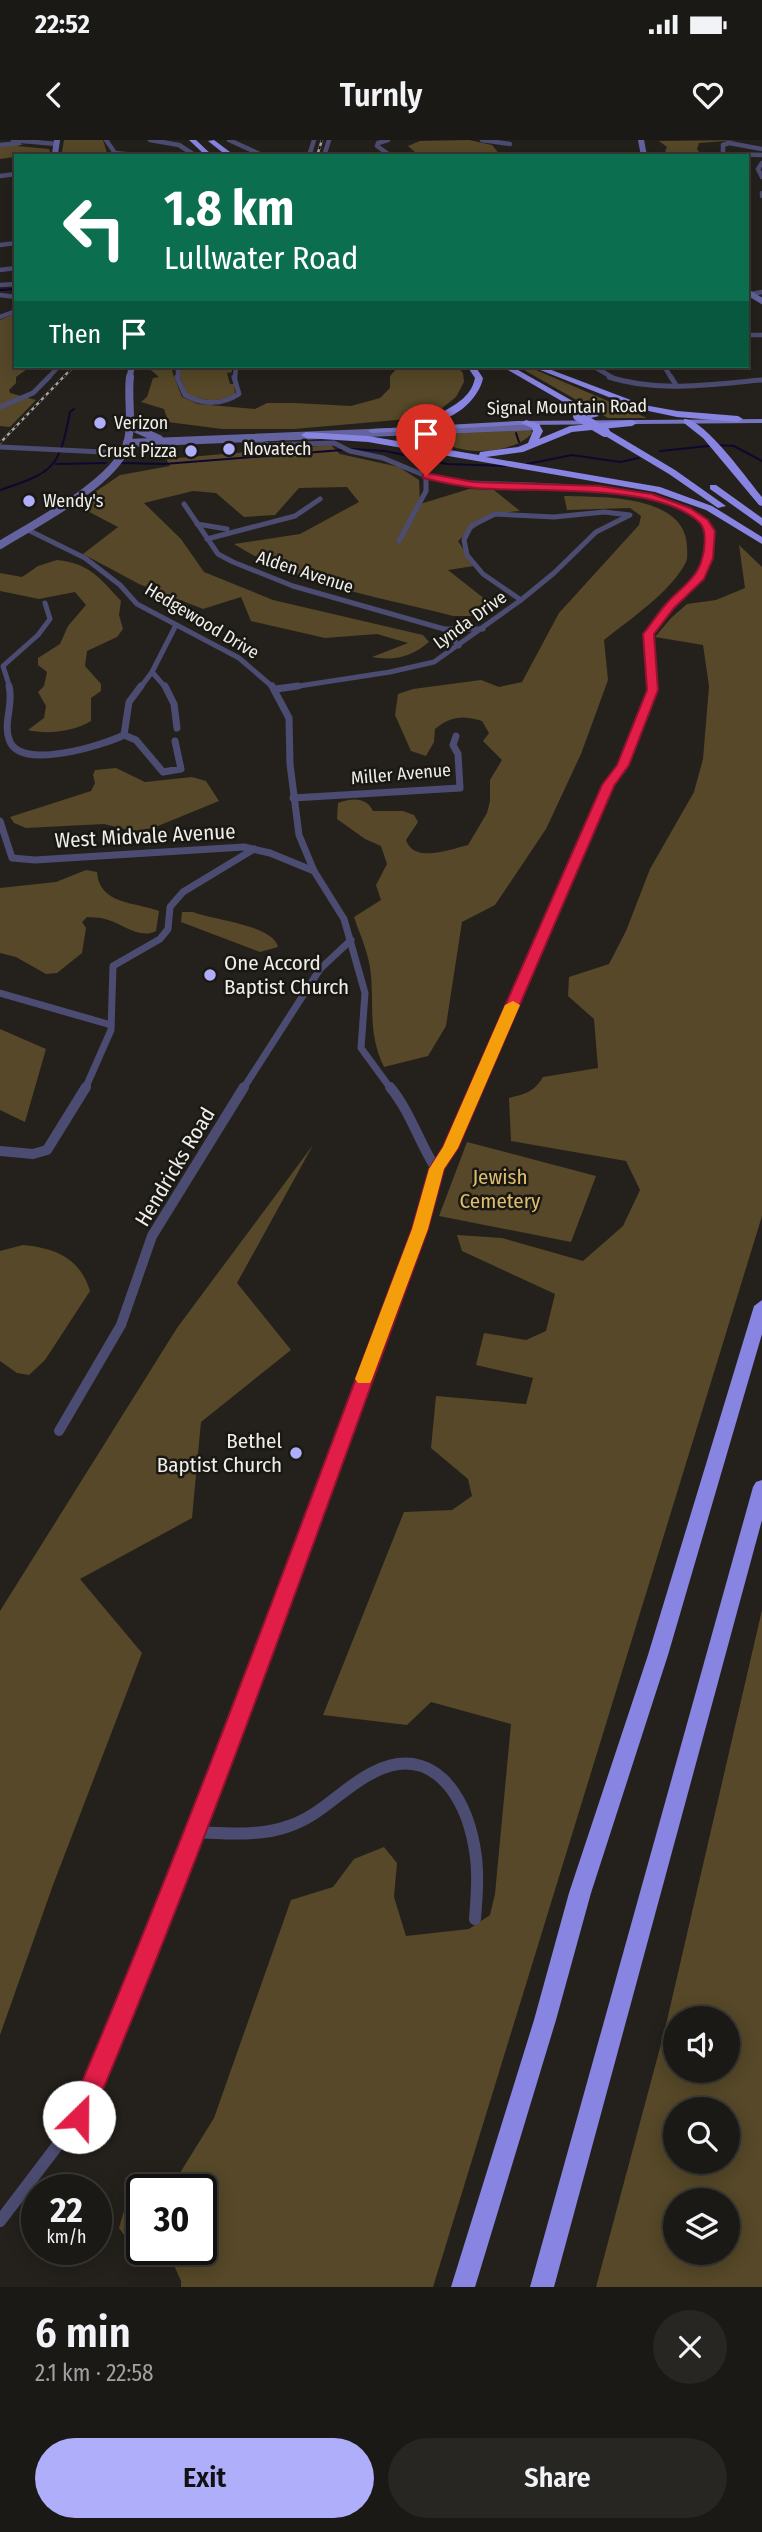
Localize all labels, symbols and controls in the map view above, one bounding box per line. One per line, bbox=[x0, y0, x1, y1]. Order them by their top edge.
text: 22:52 bbox=[35, 9, 90, 40]
icon: back bbox=[35, 76, 73, 114]
text: Turnly bbox=[340, 76, 422, 114]
icon: heart bbox=[689, 76, 727, 114]
text: 1.8 km bbox=[164, 179, 294, 238]
icon: left bbox=[49, 182, 140, 273]
text: Lullwater Road bbox=[164, 239, 358, 277]
icon: arrive bbox=[115, 315, 153, 353]
text: Then bbox=[49, 319, 101, 350]
street label: Signal Mountain Road bbox=[487, 395, 647, 419]
pin bbox=[396, 404, 456, 476]
place label: Verizon bbox=[114, 412, 168, 434]
marker: Verizon bbox=[92, 415, 108, 431]
icon: arrive bbox=[407, 415, 445, 453]
place label: Novatech bbox=[243, 438, 312, 460]
place label: Crust Pizza bbox=[98, 440, 177, 462]
marker: Novatech bbox=[221, 441, 237, 457]
marker: Crust Pizza bbox=[183, 443, 199, 459]
place label: Wendy's bbox=[43, 490, 104, 512]
marker: Wendy's bbox=[21, 493, 37, 509]
street label: Alden Avenue bbox=[254, 546, 356, 598]
street label: Hedgewood Drive bbox=[141, 578, 263, 664]
street label: Lynda Drive bbox=[429, 586, 511, 654]
street label: Miller Avenue bbox=[350, 759, 452, 789]
street label: West Midvale Avenue bbox=[54, 818, 236, 854]
place label: One Accord Baptist Church bbox=[224, 950, 349, 1000]
marker: One Accord Baptist Church bbox=[202, 967, 218, 983]
street label: Hendricks Road bbox=[129, 1103, 221, 1231]
park label: Jewish Cemetery bbox=[460, 1164, 541, 1214]
place label: Bethel Baptist Church bbox=[157, 1428, 282, 1478]
marker: Bethel Baptist Church bbox=[288, 1445, 304, 1461]
map controls bbox=[663, 2006, 740, 2265]
button: sound bbox=[663, 2006, 740, 2083]
position arrow bbox=[42, 2080, 116, 2154]
button: search bbox=[663, 2097, 740, 2174]
speed limit sign: 30 bbox=[126, 2174, 217, 2265]
button: layers bbox=[663, 2188, 740, 2265]
text: 22 bbox=[50, 2189, 83, 2231]
text: km/h bbox=[46, 2226, 87, 2248]
text: 6 min bbox=[35, 2308, 131, 2358]
button: close bbox=[653, 2310, 727, 2384]
text: 2.1 km · 22:58 bbox=[35, 2359, 154, 2387]
button: Exit bbox=[35, 2438, 374, 2518]
button: Share bbox=[388, 2438, 727, 2518]

